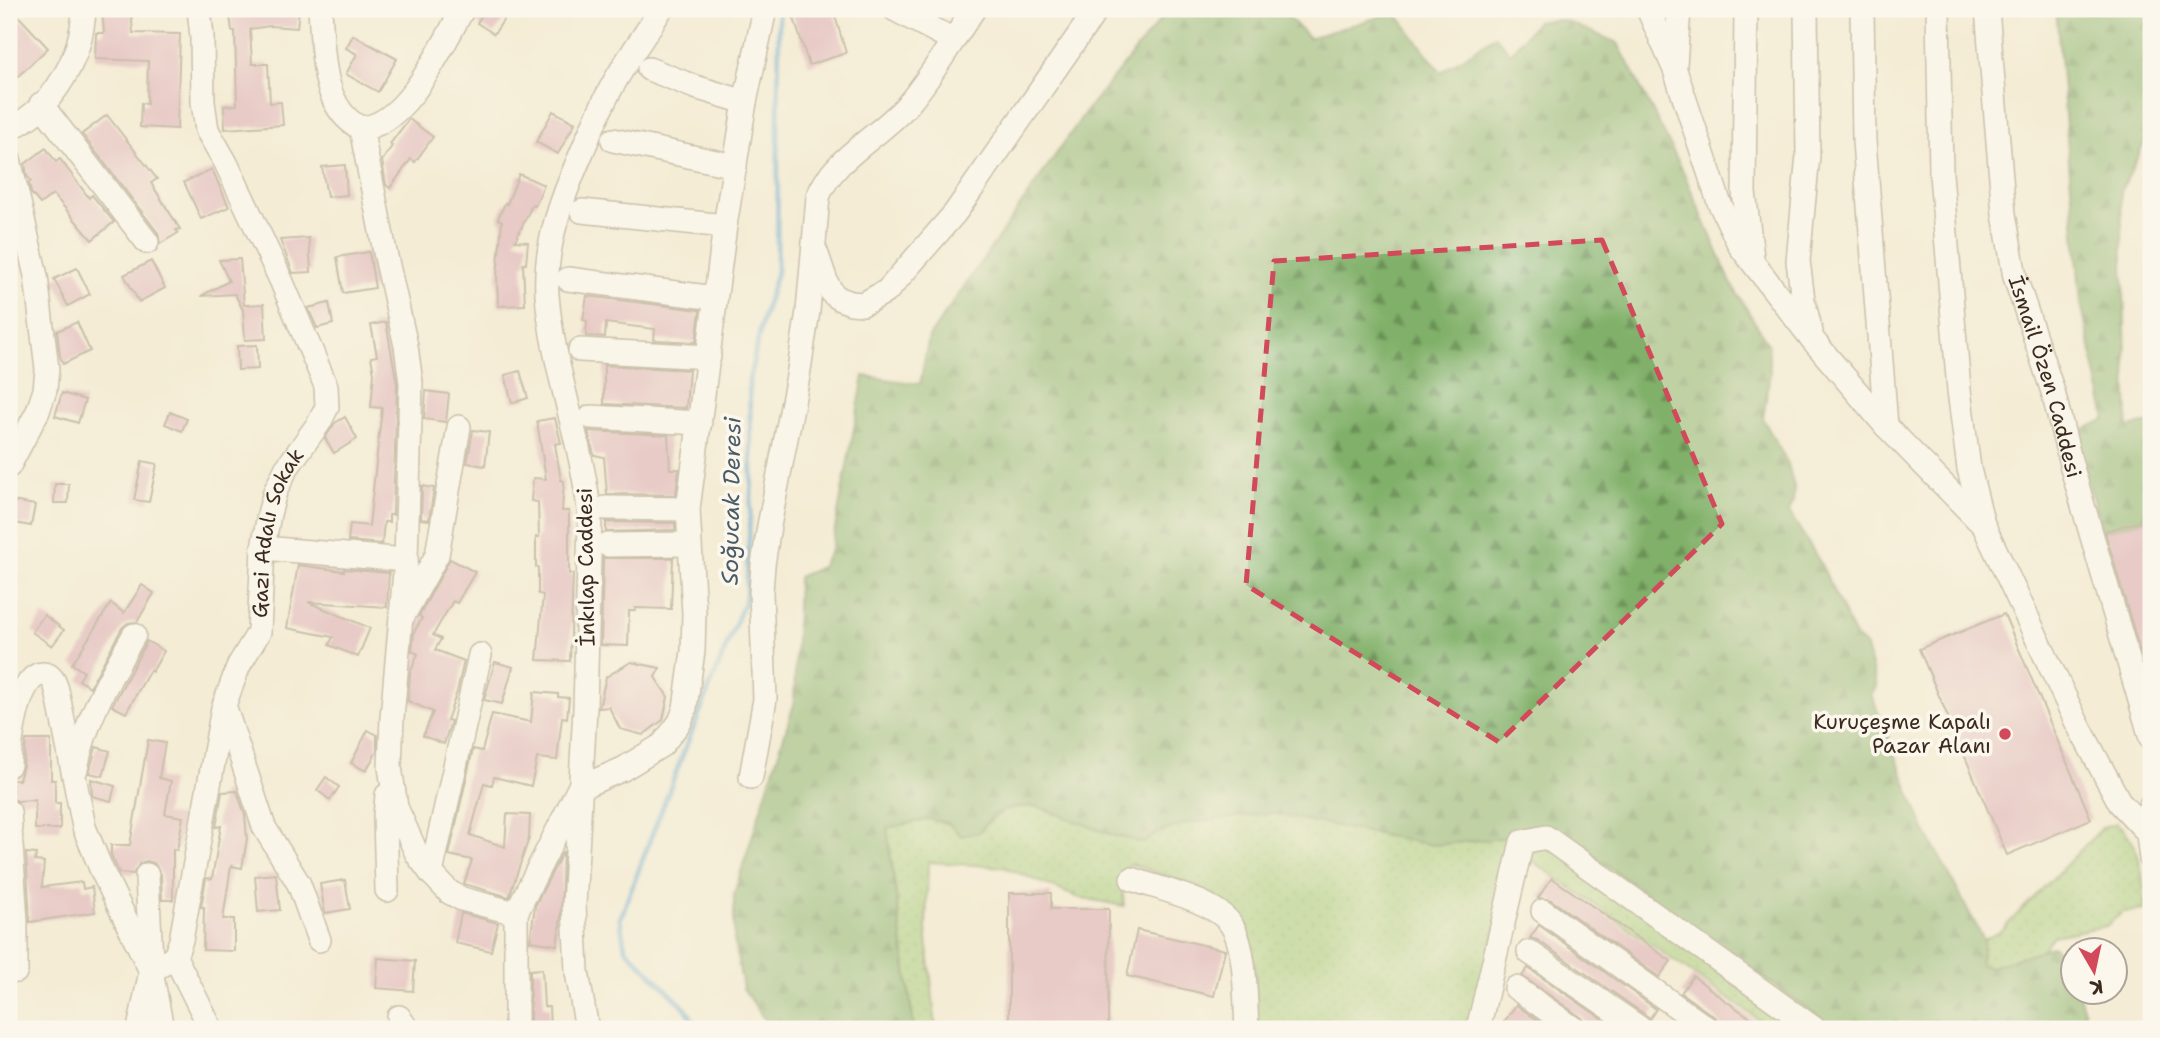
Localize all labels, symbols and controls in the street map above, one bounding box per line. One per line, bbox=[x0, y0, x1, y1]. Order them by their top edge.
street label: İsmail Özen Caddesi bbox=[2002, 272, 2088, 481]
water label: Soğucak Deresi bbox=[715, 416, 747, 585]
street label: Gazi Adalı Sokak bbox=[246, 443, 311, 619]
street label: İnkılap Caddesi bbox=[571, 487, 601, 647]
place label: Kuruçeşme Kapalı Pazar Alanı bbox=[1813, 708, 1991, 760]
marker: Kuruçeşme Kapalı Pazar Alanı bbox=[1997, 726, 2013, 742]
north arrow bbox=[2058, 936, 2128, 1006]
text: K bbox=[2088, 974, 2105, 1001]

